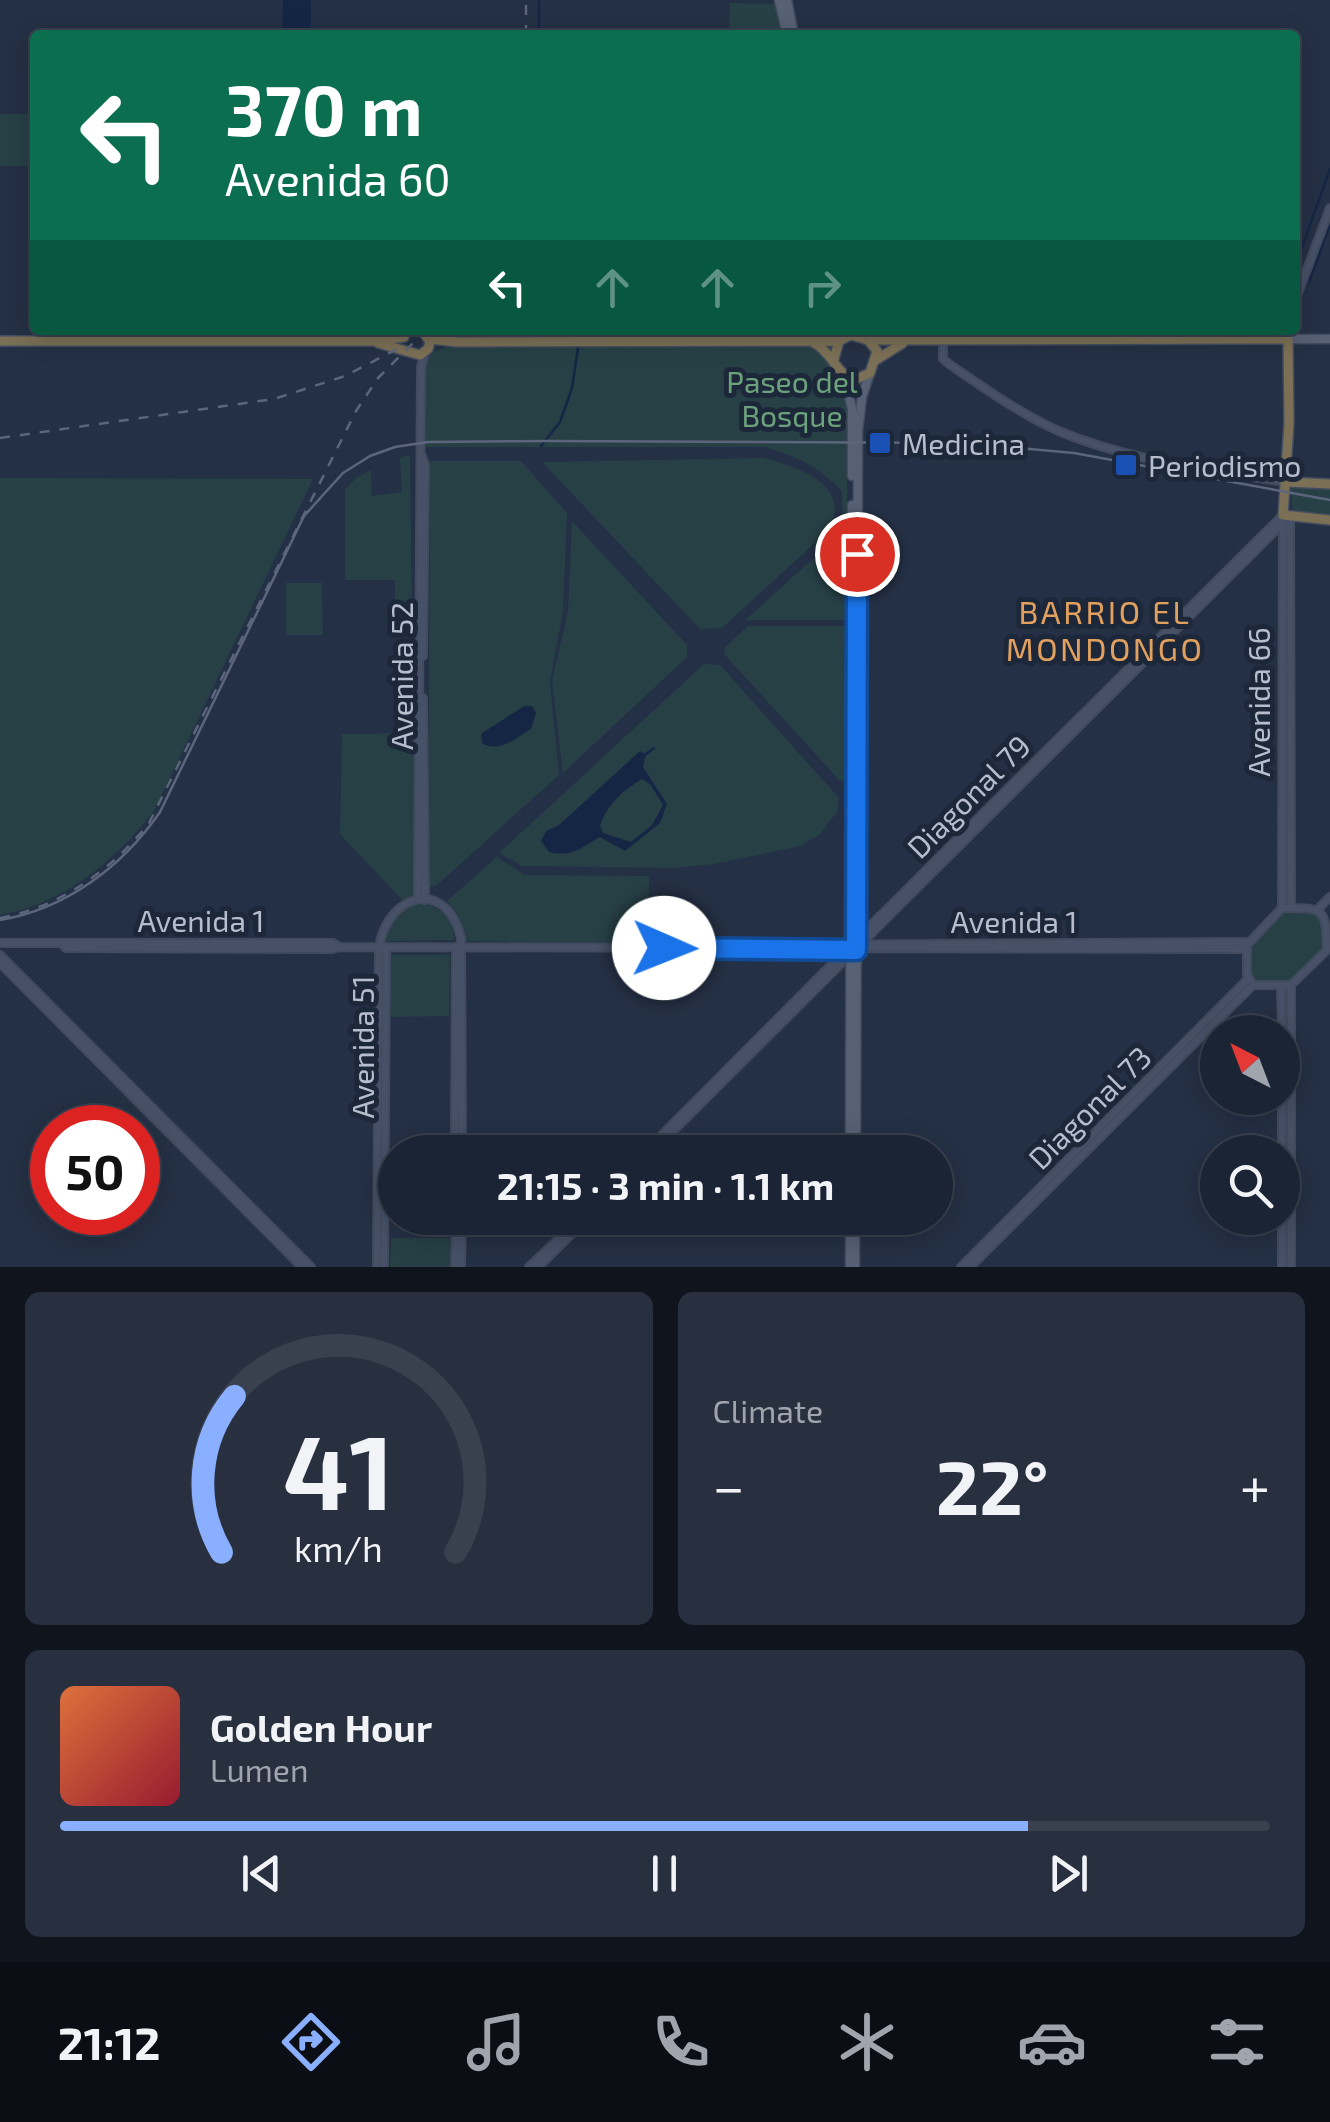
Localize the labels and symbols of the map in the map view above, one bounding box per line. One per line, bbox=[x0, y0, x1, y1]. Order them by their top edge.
park label: Paseo del Bosque bbox=[726, 363, 858, 433]
place label: Medicina bbox=[902, 425, 1025, 461]
marker: Medicina bbox=[867, 430, 893, 456]
place label: Periodismo bbox=[1148, 447, 1301, 483]
marker: Periodismo bbox=[1113, 452, 1139, 478]
pin bbox=[815, 512, 900, 597]
district label: BARRIO EL MONDONGO bbox=[1006, 592, 1204, 667]
street label: Avenida 52 bbox=[383, 602, 419, 750]
street label: Avenida 66 bbox=[1240, 627, 1276, 777]
street label: Diagonal 79 bbox=[899, 727, 1037, 865]
position arrow bbox=[612, 896, 716, 1000]
street label: Avenida 1 bbox=[137, 902, 265, 938]
street label: Avenida 1 bbox=[950, 903, 1078, 939]
street label: Avenida 51 bbox=[344, 975, 380, 1119]
north arrow bbox=[1200, 1015, 1300, 1115]
street label: Diagonal 73 bbox=[1020, 1038, 1158, 1176]
speed limit sign: 50 bbox=[30, 1105, 160, 1235]

